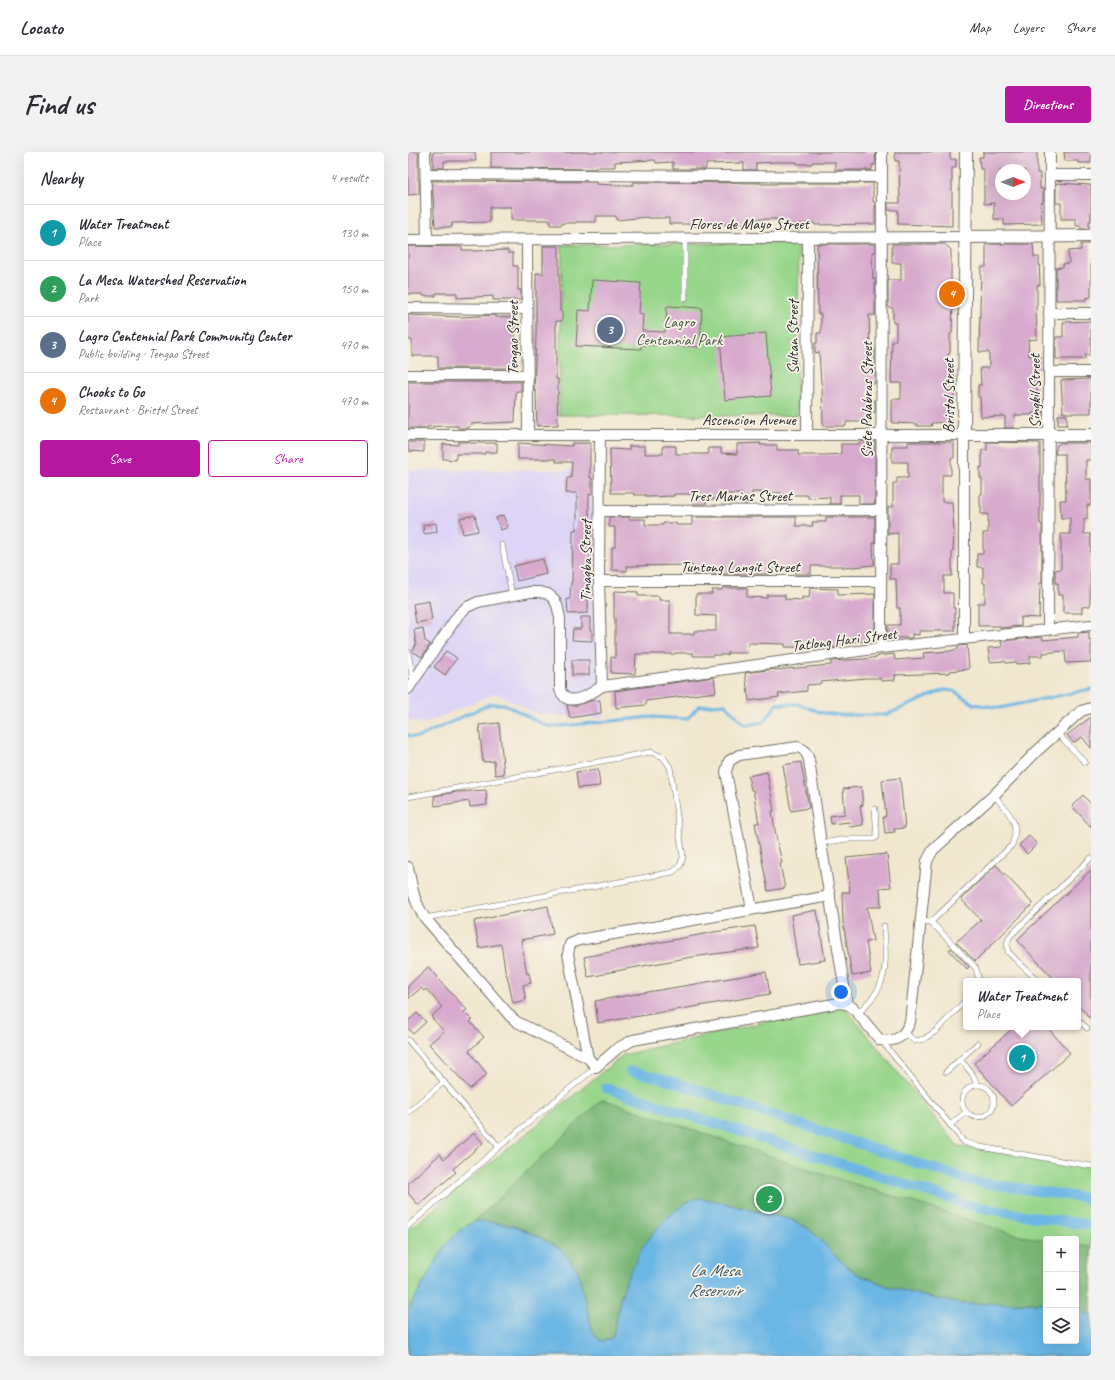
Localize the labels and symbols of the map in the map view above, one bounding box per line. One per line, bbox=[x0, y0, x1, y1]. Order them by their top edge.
north arrow bbox=[995, 164, 1031, 200]
street label: Flores de Mayo Street bbox=[689, 214, 810, 234]
pin: 4 bbox=[939, 279, 965, 309]
street label: Sultan Street bbox=[783, 297, 803, 374]
street label: Tengao Street bbox=[503, 299, 523, 375]
park label: Lagro Centennial Park bbox=[636, 312, 723, 350]
pin: 3 bbox=[597, 315, 623, 345]
street label: Siete Palabras Street bbox=[857, 340, 877, 458]
street label: Singkil Street bbox=[1025, 352, 1045, 428]
street label: Bristol Street bbox=[939, 357, 959, 433]
street label: Ascencion Avenue bbox=[702, 410, 798, 430]
street label: Tres Marias Street bbox=[688, 486, 794, 506]
street label: Tinagba Street bbox=[576, 517, 596, 602]
street label: Tuntong Langit Street bbox=[680, 557, 802, 577]
street label: Tatlong Hari Street bbox=[790, 623, 900, 656]
your location bbox=[831, 982, 851, 1002]
pin: 1 bbox=[1009, 1043, 1035, 1073]
pin: 2 bbox=[756, 1184, 782, 1214]
water label: La Mesa Reservoir bbox=[689, 1260, 744, 1301]

